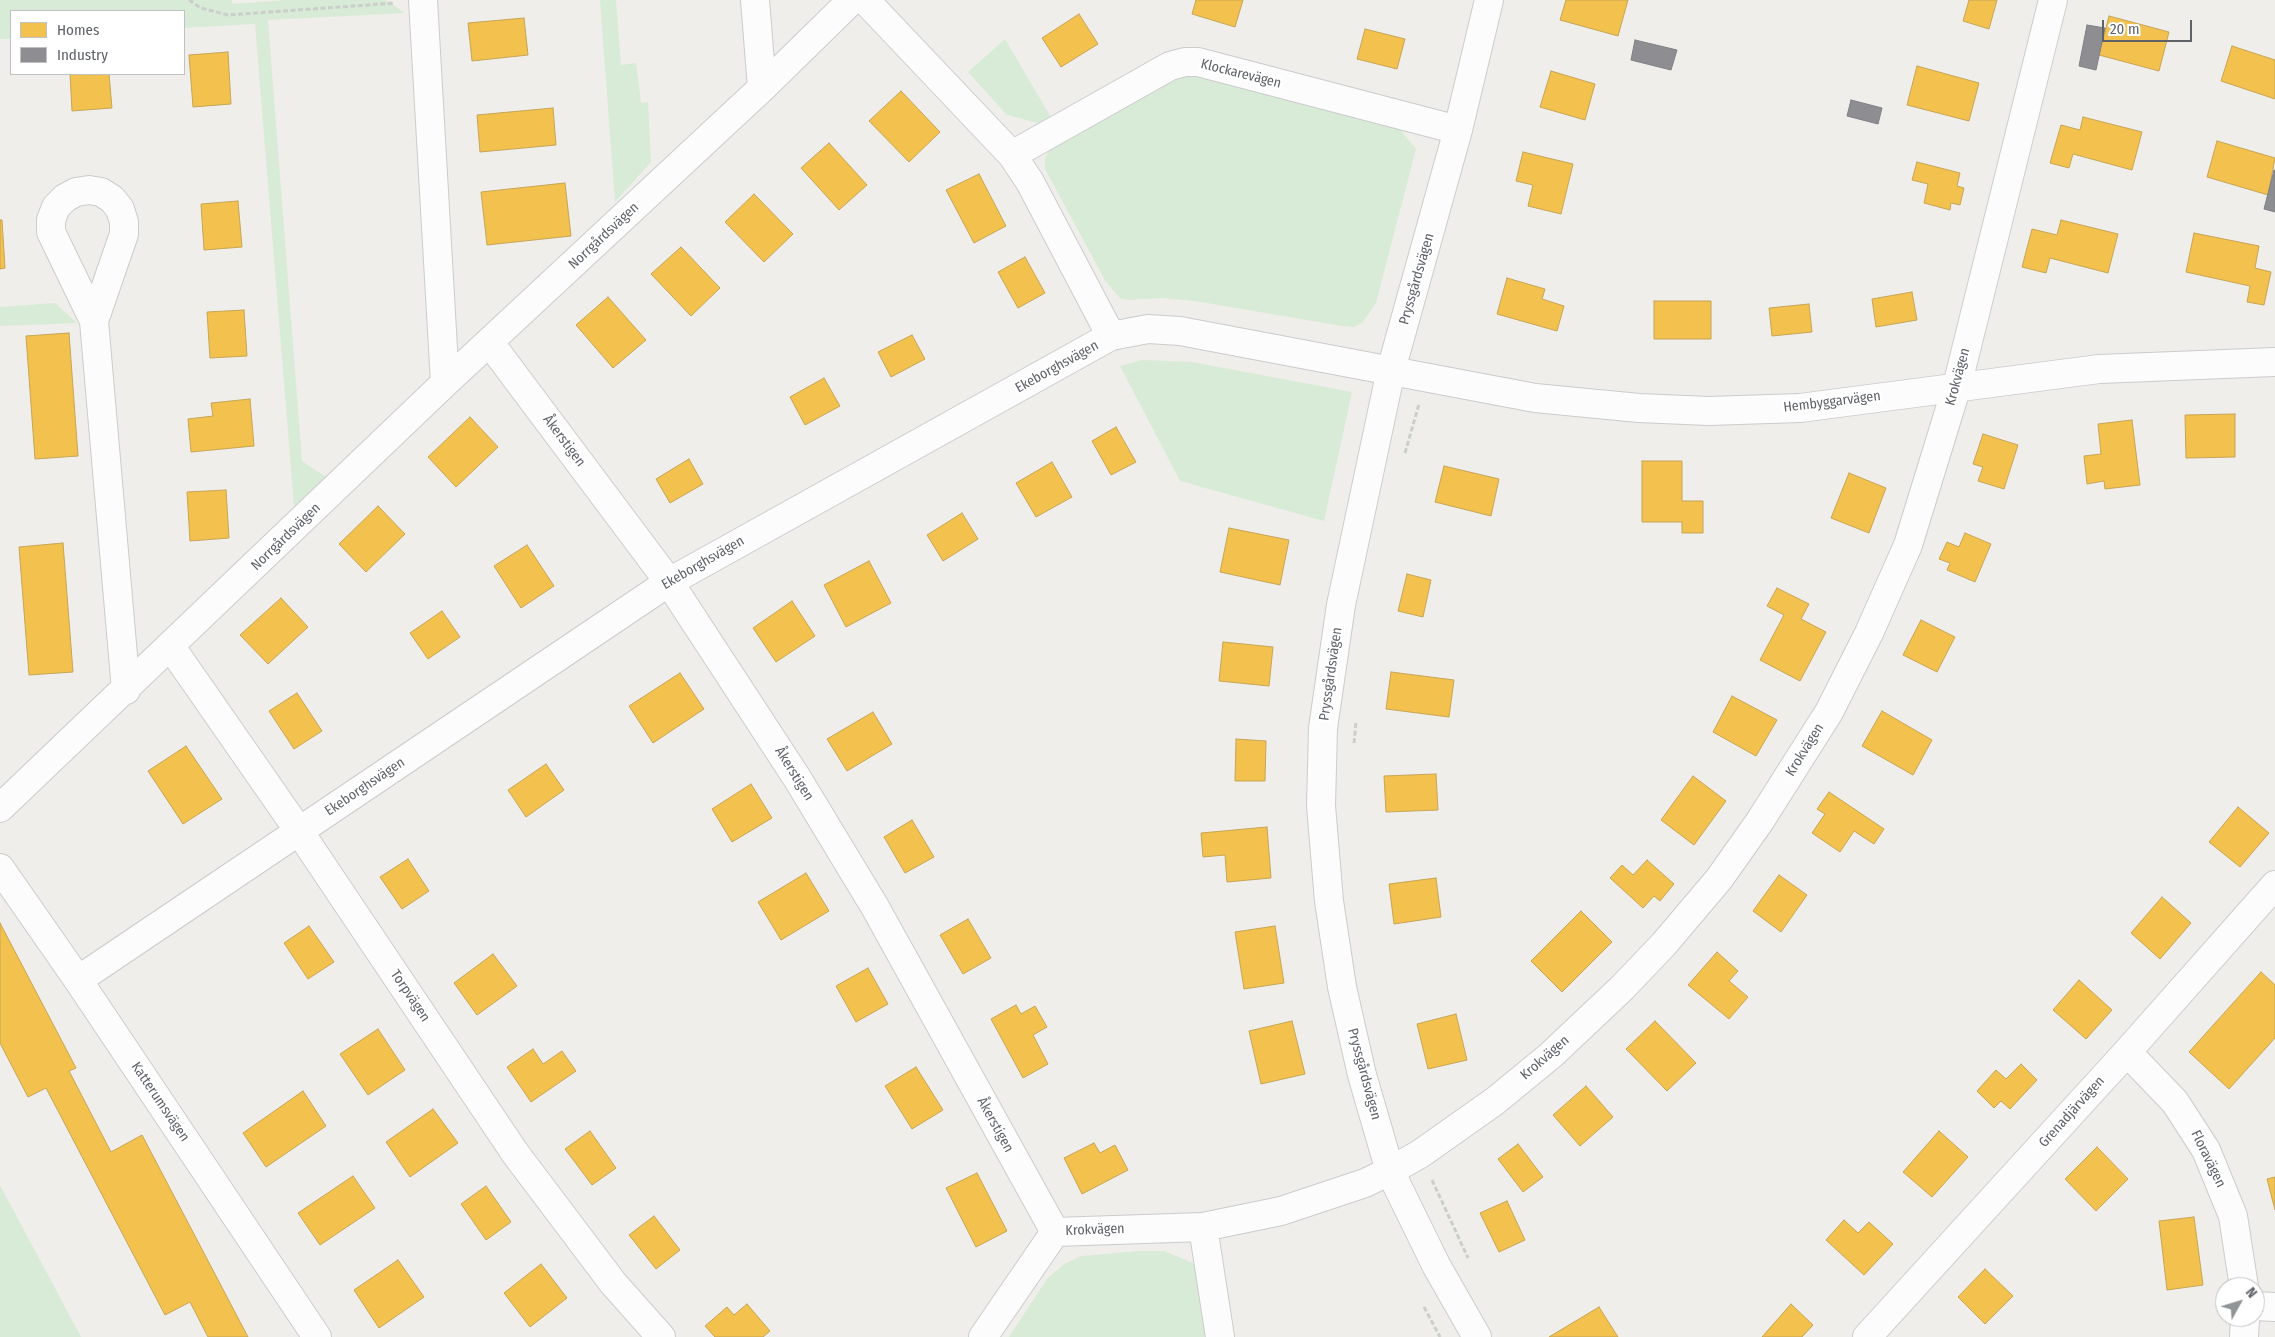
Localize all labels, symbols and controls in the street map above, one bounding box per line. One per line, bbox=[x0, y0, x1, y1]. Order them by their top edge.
legend bbox=[10, 10, 185, 75]
scale bar bbox=[2105, 10, 2195, 42]
text: 20 m bbox=[2110, 20, 2140, 38]
text: Homes bbox=[57, 21, 99, 39]
text: Industry bbox=[57, 46, 108, 64]
street label: Klockarevägen bbox=[1199, 56, 1283, 92]
street label: Norrgårdsvägen bbox=[565, 199, 643, 273]
street label: Pryssgårdsvägen bbox=[1396, 231, 1438, 327]
street label: Ekeborghsvägen bbox=[1012, 337, 1102, 397]
street label: Krokvägen bbox=[1942, 346, 1974, 408]
street label: Hembyggarvägen bbox=[1782, 388, 1882, 416]
street label: Åkerstigen bbox=[539, 412, 589, 470]
street label: Norrgårdsvägen bbox=[248, 500, 324, 574]
street label: Ekeborghsvägen bbox=[659, 533, 747, 593]
street label: Pryssgårdsvägen bbox=[1316, 626, 1346, 722]
street label: Krokvägen bbox=[1782, 720, 1828, 780]
street label: Åkerstigen bbox=[771, 744, 817, 804]
street label: Ekeborghsvägen bbox=[322, 754, 408, 820]
street label: Torpvägen bbox=[387, 967, 433, 1025]
street label: Pryssgårdsvägen bbox=[1344, 1026, 1384, 1122]
street label: Krokvägen bbox=[1517, 1032, 1573, 1084]
street label: Katterumsvägen bbox=[127, 1059, 193, 1145]
street label: Grenadjärvägen bbox=[2036, 1073, 2108, 1151]
street label: Åkerstigen bbox=[973, 1095, 1017, 1155]
street label: Floravägen bbox=[2187, 1128, 2229, 1190]
street label: Krokvägen bbox=[1065, 1221, 1125, 1239]
north arrow bbox=[2215, 1277, 2265, 1327]
text: N bbox=[2242, 1284, 2261, 1301]

